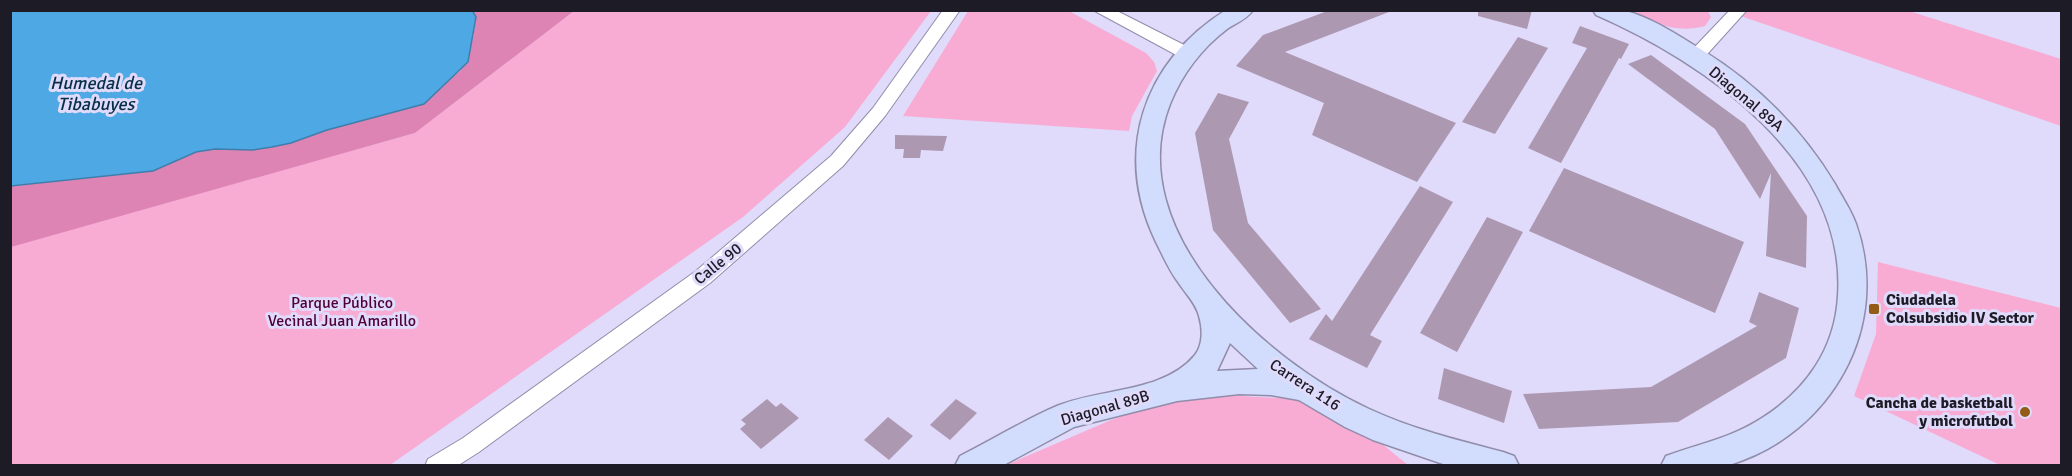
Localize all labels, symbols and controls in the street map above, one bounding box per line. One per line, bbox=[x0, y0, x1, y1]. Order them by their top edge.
street label: Diagonal 89A bbox=[1704, 62, 1788, 136]
water label: Humedal de Tibabuyes bbox=[50, 72, 143, 115]
street label: Calle 90 bbox=[690, 239, 746, 289]
place label: Ciudadela Colsubsidio IV Sector bbox=[1886, 290, 2035, 328]
park label: Parque Público Vecinal Juan Amarillo bbox=[268, 293, 416, 331]
marker: Ciudadela Colsubsidio IV Sector bbox=[1867, 302, 1881, 316]
street label: Carrera 116 bbox=[1266, 355, 1344, 415]
street label: Diagonal 89B bbox=[1058, 386, 1152, 430]
place label: Cancha de basketball y microfutbol bbox=[1866, 393, 2013, 431]
marker: Cancha de basketball y microfutbol bbox=[2018, 405, 2032, 419]

